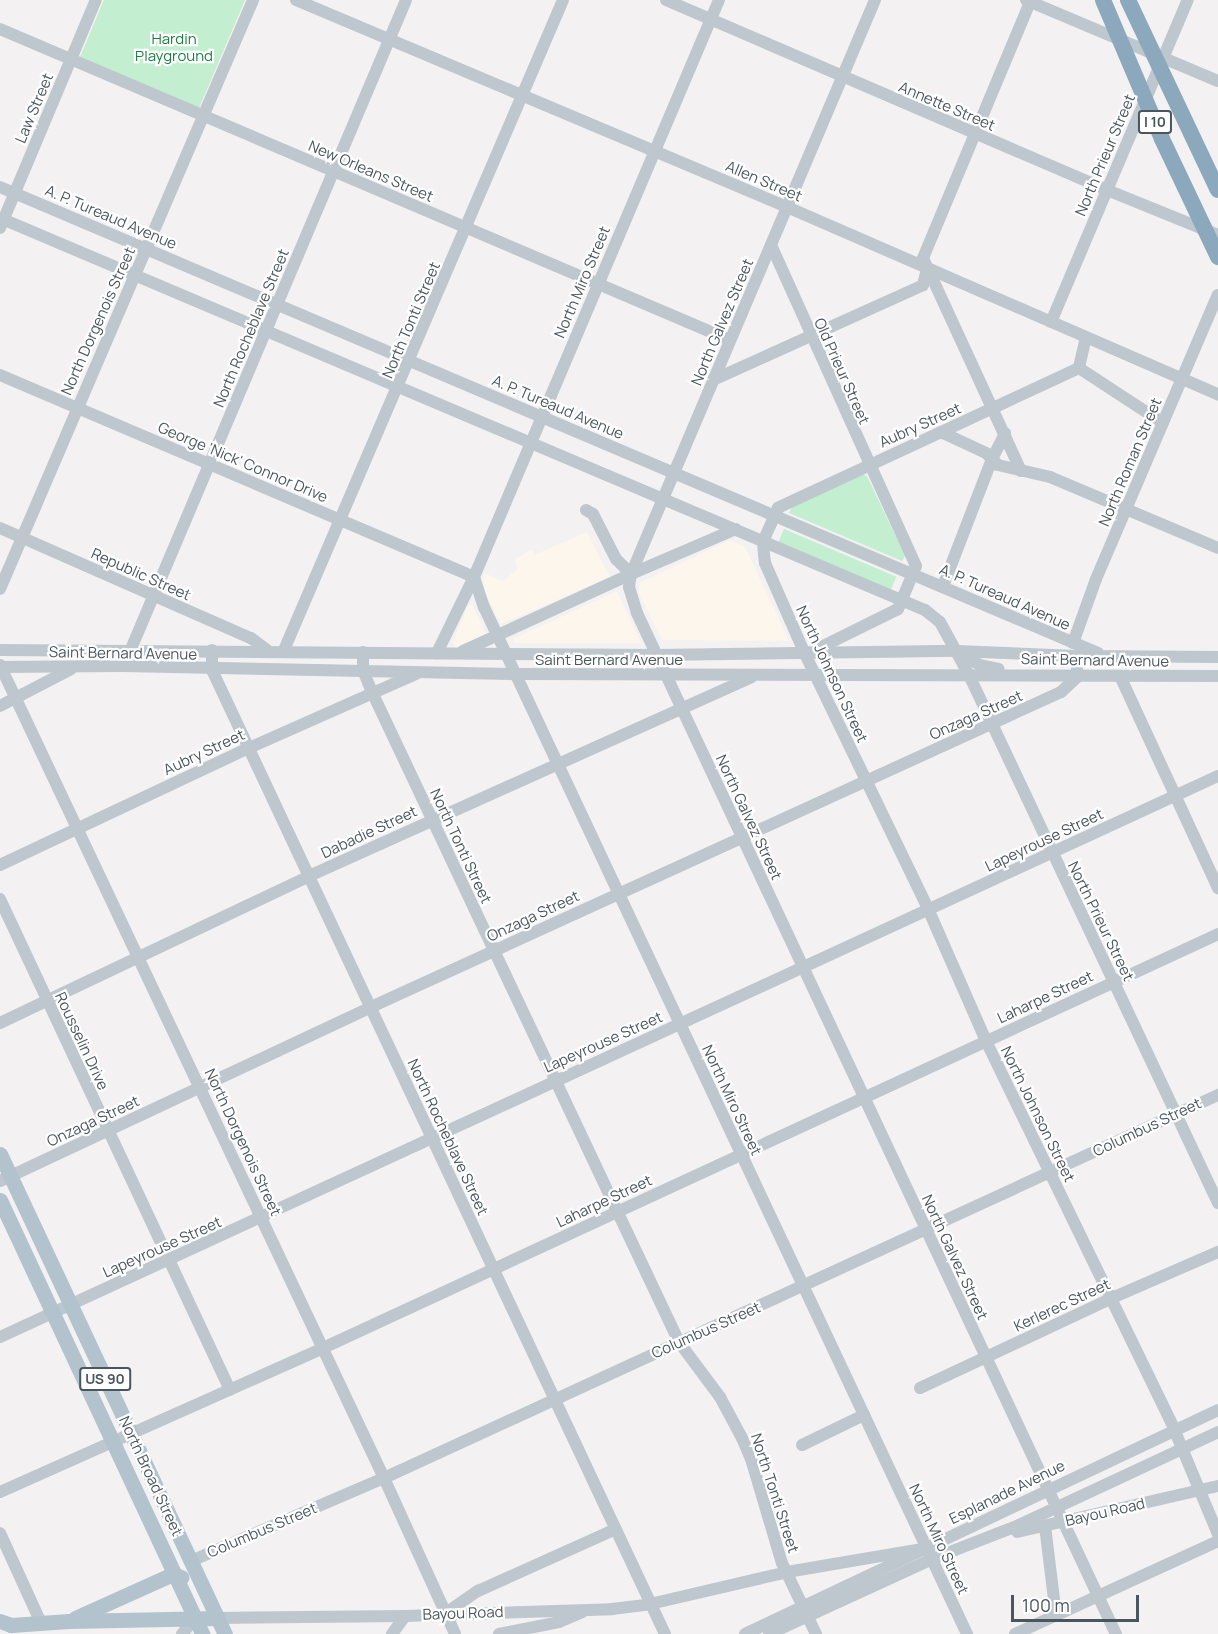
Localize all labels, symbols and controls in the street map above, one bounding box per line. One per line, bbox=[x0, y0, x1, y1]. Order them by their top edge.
park label: Hardin Playground bbox=[135, 29, 213, 64]
street label: Law Street bbox=[11, 70, 57, 146]
street label: Annette Street bbox=[896, 78, 998, 134]
street label: North Prieur Street bbox=[1071, 91, 1139, 219]
road number: I 10 bbox=[1137, 111, 1173, 133]
street label: New Orleans Street bbox=[306, 137, 436, 205]
street label: Allen Street bbox=[723, 157, 805, 205]
street label: A. P. Tureaud Avenue bbox=[42, 181, 180, 253]
street label: North Miro Street bbox=[550, 223, 614, 341]
street label: North Dorgenois Street bbox=[57, 244, 139, 398]
street label: North Rocheblave Street bbox=[209, 246, 293, 410]
street label: North Galvez Street bbox=[687, 256, 757, 388]
street label: North Tonti Street bbox=[378, 259, 444, 381]
street label: Old Prieur Street bbox=[811, 315, 873, 427]
street label: A. P. Tureaud Avenue bbox=[489, 371, 627, 443]
street label: North Roman Street bbox=[1095, 395, 1165, 529]
street label: Aubry Street bbox=[876, 399, 964, 451]
street label: George 'Nick' Connor Drive bbox=[155, 418, 331, 506]
street label: Republic Street bbox=[88, 544, 194, 604]
street label: A. P. Tureaud Avenue bbox=[937, 560, 1073, 634]
street label: North Johnson Street bbox=[792, 603, 872, 745]
street label: Saint Bernard Avenue bbox=[49, 643, 197, 663]
street label: Saint Bernard Avenue bbox=[1021, 650, 1169, 670]
street label: Saint Bernard Avenue bbox=[535, 651, 683, 669]
street label: Onzaga Street bbox=[927, 686, 1025, 744]
street label: Aubry Street bbox=[161, 725, 247, 779]
street label: North Galvez Street bbox=[712, 752, 786, 882]
street label: North Tonti Street bbox=[427, 786, 495, 906]
street label: Dabadie Street bbox=[318, 802, 420, 862]
street label: Lapeyrouse Street bbox=[982, 805, 1106, 875]
street label: North Prieur Street bbox=[1064, 858, 1138, 984]
street label: Onzaga Street bbox=[484, 887, 582, 945]
street label: Laharpe Street bbox=[994, 967, 1096, 1027]
street label: Rousselin Drive bbox=[51, 989, 113, 1093]
street label: Lapeyrouse Street bbox=[541, 1008, 665, 1076]
street label: North Miro Street bbox=[699, 1042, 765, 1158]
street label: North Johnson Street bbox=[997, 1043, 1079, 1185]
street label: North Rocheblave Street bbox=[404, 1056, 492, 1218]
street label: North Dorgenois Street bbox=[201, 1066, 285, 1218]
street label: Onzaga Street bbox=[44, 1092, 142, 1150]
street label: Columbus Street bbox=[1090, 1094, 1204, 1160]
street label: Laharpe Street bbox=[553, 1171, 655, 1231]
street label: North Galvez Street bbox=[918, 1192, 992, 1322]
street label: Lapeyrouse Street bbox=[100, 1213, 224, 1281]
street label: Kerlerec Street bbox=[1011, 1275, 1113, 1335]
street label: Columbus Street bbox=[649, 1298, 763, 1362]
road number: US 90 bbox=[78, 1368, 132, 1390]
street label: North Broad Street bbox=[115, 1413, 187, 1539]
street label: North Tonti Street bbox=[747, 1431, 803, 1555]
street label: Esplanade Avenue bbox=[946, 1456, 1068, 1528]
street label: North Miro Street bbox=[906, 1481, 972, 1597]
street label: Bayou Road bbox=[1064, 1494, 1146, 1530]
street label: Columbus Street bbox=[204, 1499, 320, 1561]
scale bar bbox=[1014, 1583, 1142, 1621]
text: 100 m bbox=[1022, 1593, 1070, 1617]
street label: Bayou Road bbox=[422, 1603, 504, 1623]

